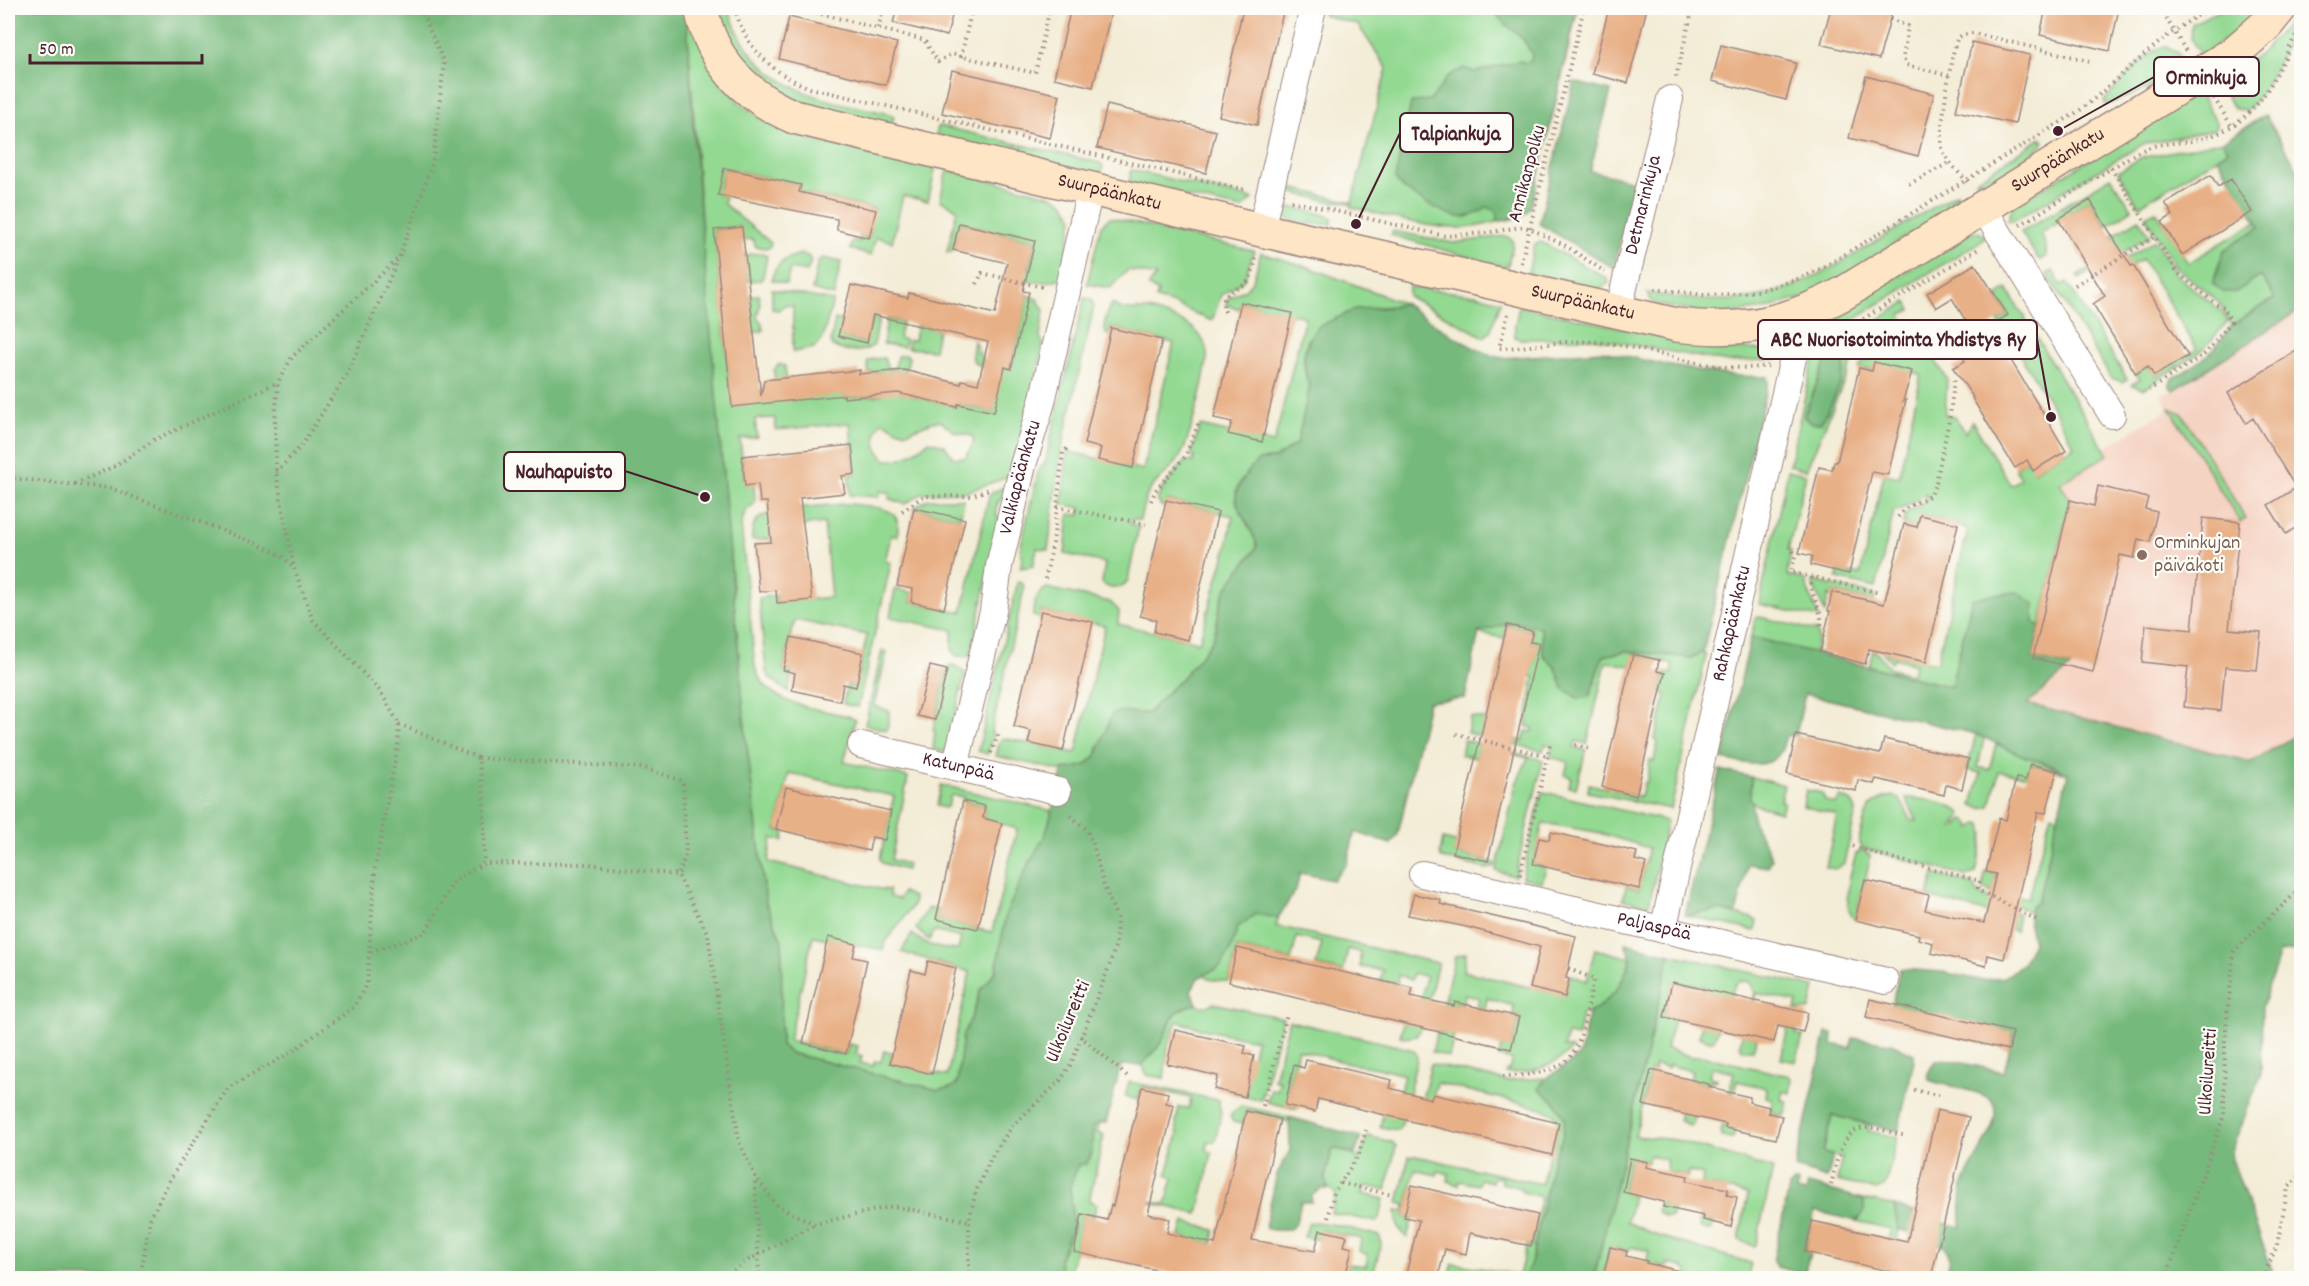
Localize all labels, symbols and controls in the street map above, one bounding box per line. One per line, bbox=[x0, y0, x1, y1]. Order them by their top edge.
scale bar bbox=[30, 27, 202, 65]
text: 50 m bbox=[39, 38, 74, 63]
callout: Orminkuja bbox=[2154, 57, 2259, 96]
text: Orminkuja bbox=[2166, 65, 2248, 95]
callout: Talpiankuja bbox=[1400, 113, 1513, 152]
text: Talpiankuja bbox=[1411, 121, 1502, 151]
street label: Suurpäänkatu bbox=[2006, 121, 2111, 201]
street label: Annikanpolku bbox=[1502, 122, 1554, 226]
street label: Detmarinkuja bbox=[1618, 152, 1670, 258]
street label: Suurpäänkatu bbox=[1055, 167, 1164, 219]
street label: Suurpäänkatu bbox=[1528, 278, 1637, 329]
callout: ABC Nuorisotoiminta Yhdistys Ry bbox=[1758, 320, 2037, 359]
text: ABC Nuorisotoiminta Yhdistys Ry bbox=[1771, 327, 2027, 357]
street label: Valkiapäänkatu bbox=[993, 417, 1050, 538]
callout: Nauhapuisto bbox=[504, 452, 625, 491]
text: Nauhapuisto bbox=[515, 459, 613, 489]
place label: Orminkujan päiväkoti bbox=[2154, 530, 2240, 581]
marker: Orminkujan päiväkoti bbox=[2135, 548, 2149, 562]
street label: Rahkapäänkatu bbox=[1706, 563, 1759, 684]
street label: Katunpää bbox=[920, 746, 997, 790]
street label: Paljaspää bbox=[1614, 905, 1694, 950]
street label: Ulkoilureitti bbox=[1039, 976, 1099, 1067]
street label: Ulkoilureitti bbox=[2192, 1027, 2226, 1116]

